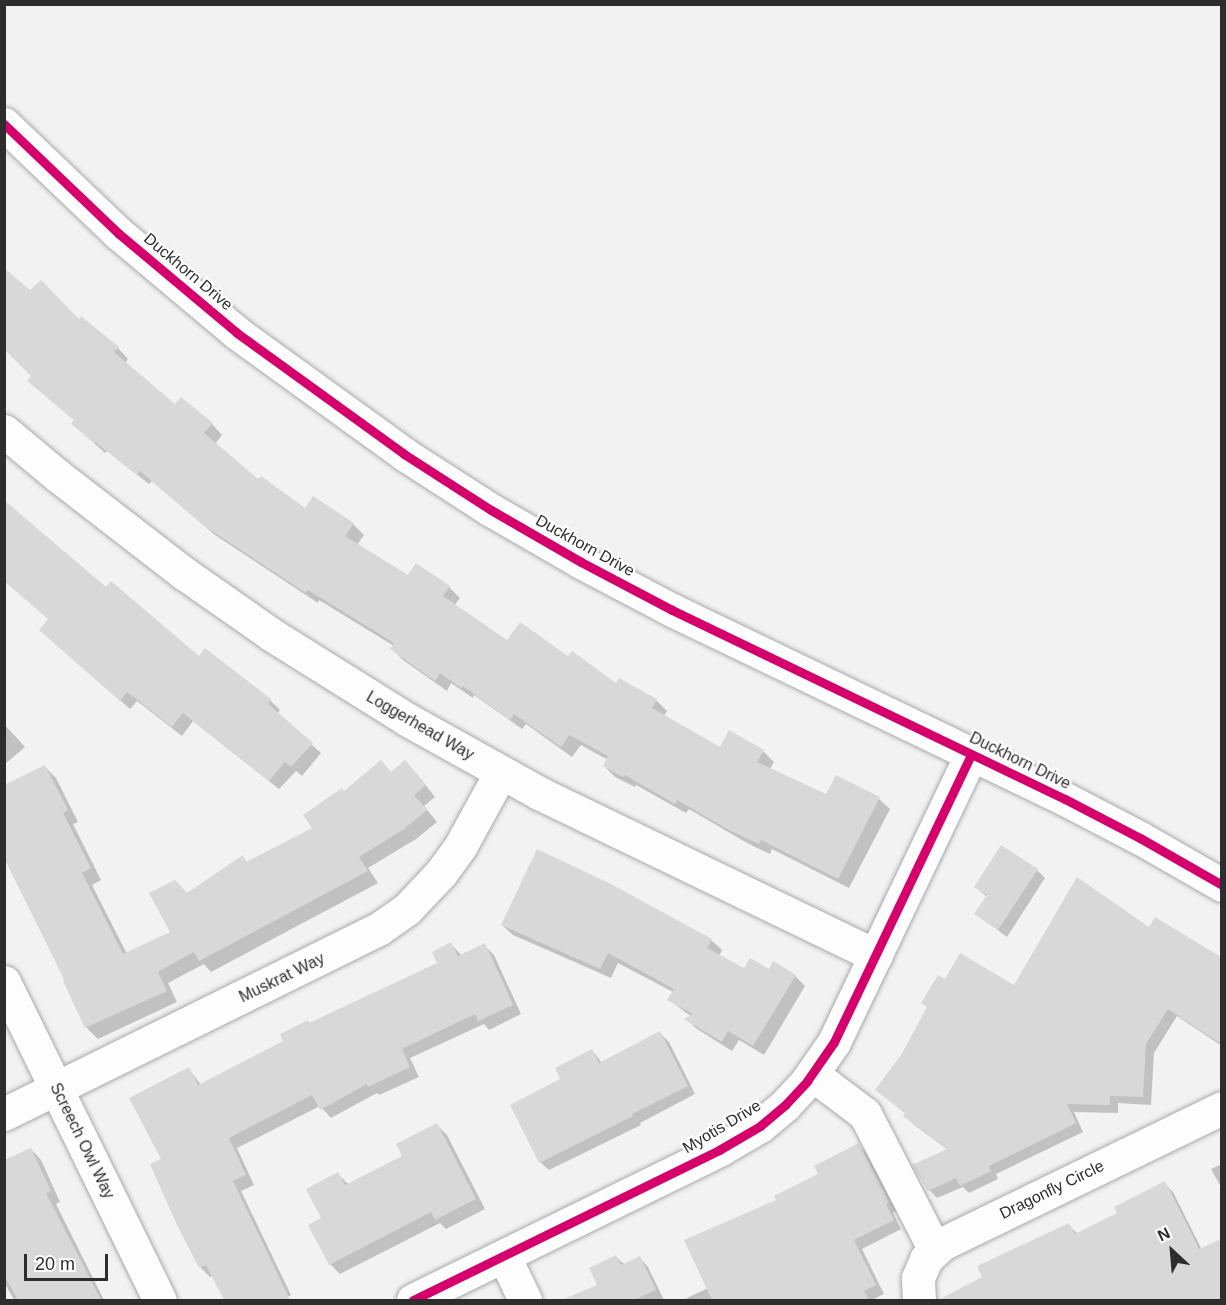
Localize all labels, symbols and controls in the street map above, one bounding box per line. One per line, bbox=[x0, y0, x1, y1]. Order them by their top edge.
street label: Duckhorn Drive bbox=[140, 229, 236, 315]
street label: Duckhorn Drive bbox=[532, 511, 638, 581]
street label: Loggerhead Way bbox=[363, 687, 477, 765]
street label: Duckhorn Drive bbox=[966, 728, 1074, 794]
street label: Muskrat Way bbox=[236, 949, 328, 1007]
street label: Screech Owl Way bbox=[46, 1080, 118, 1202]
street label: Myotis Drive bbox=[679, 1096, 765, 1158]
street label: Dragonfly Circle bbox=[997, 1156, 1107, 1224]
north arrow bbox=[1142, 1221, 1202, 1281]
text: N bbox=[1155, 1224, 1173, 1245]
scale bar bbox=[27, 1242, 111, 1280]
text: 20 m bbox=[35, 1254, 75, 1274]

